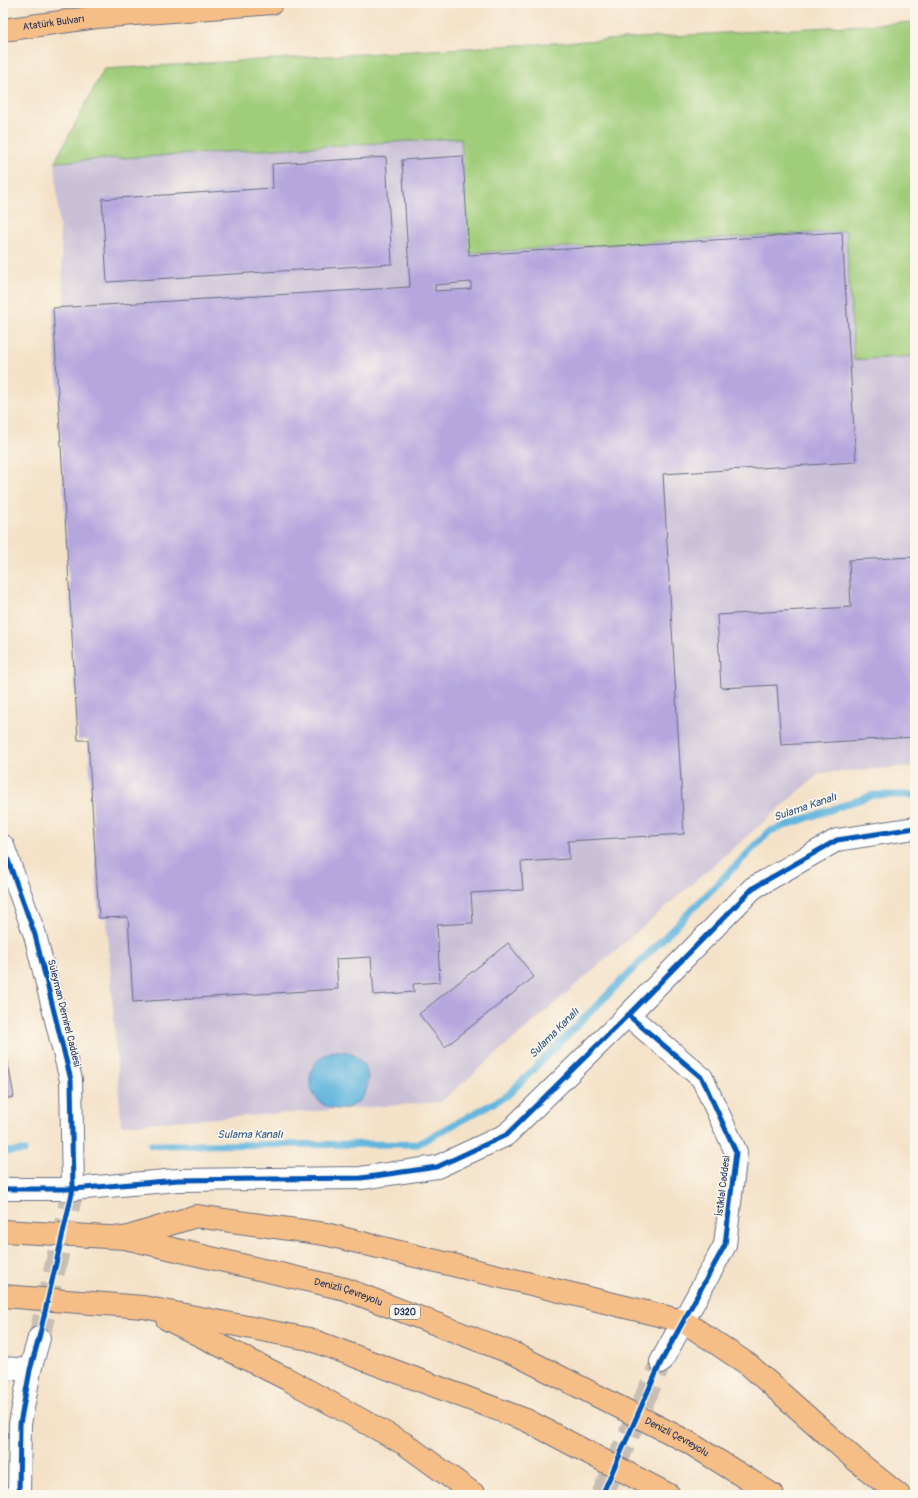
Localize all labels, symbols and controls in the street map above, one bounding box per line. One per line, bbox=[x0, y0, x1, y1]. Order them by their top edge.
street label: Atatürk Bulvarı bbox=[22, 13, 85, 33]
water label: Sulama Kanalı bbox=[772, 790, 839, 824]
street label: Süleyman Demirel Caddesi bbox=[45, 958, 83, 1068]
water label: Sulama Kanalı bbox=[526, 1005, 582, 1061]
water label: Sulama Kanalı bbox=[217, 1128, 284, 1141]
street label: İstiklal Caddesi bbox=[712, 1155, 733, 1217]
street label: Denizli Çevreyolu bbox=[313, 1276, 384, 1309]
road number: D320 bbox=[390, 1305, 420, 1319]
street label: Denizli Çevreyolu bbox=[643, 1415, 711, 1459]

